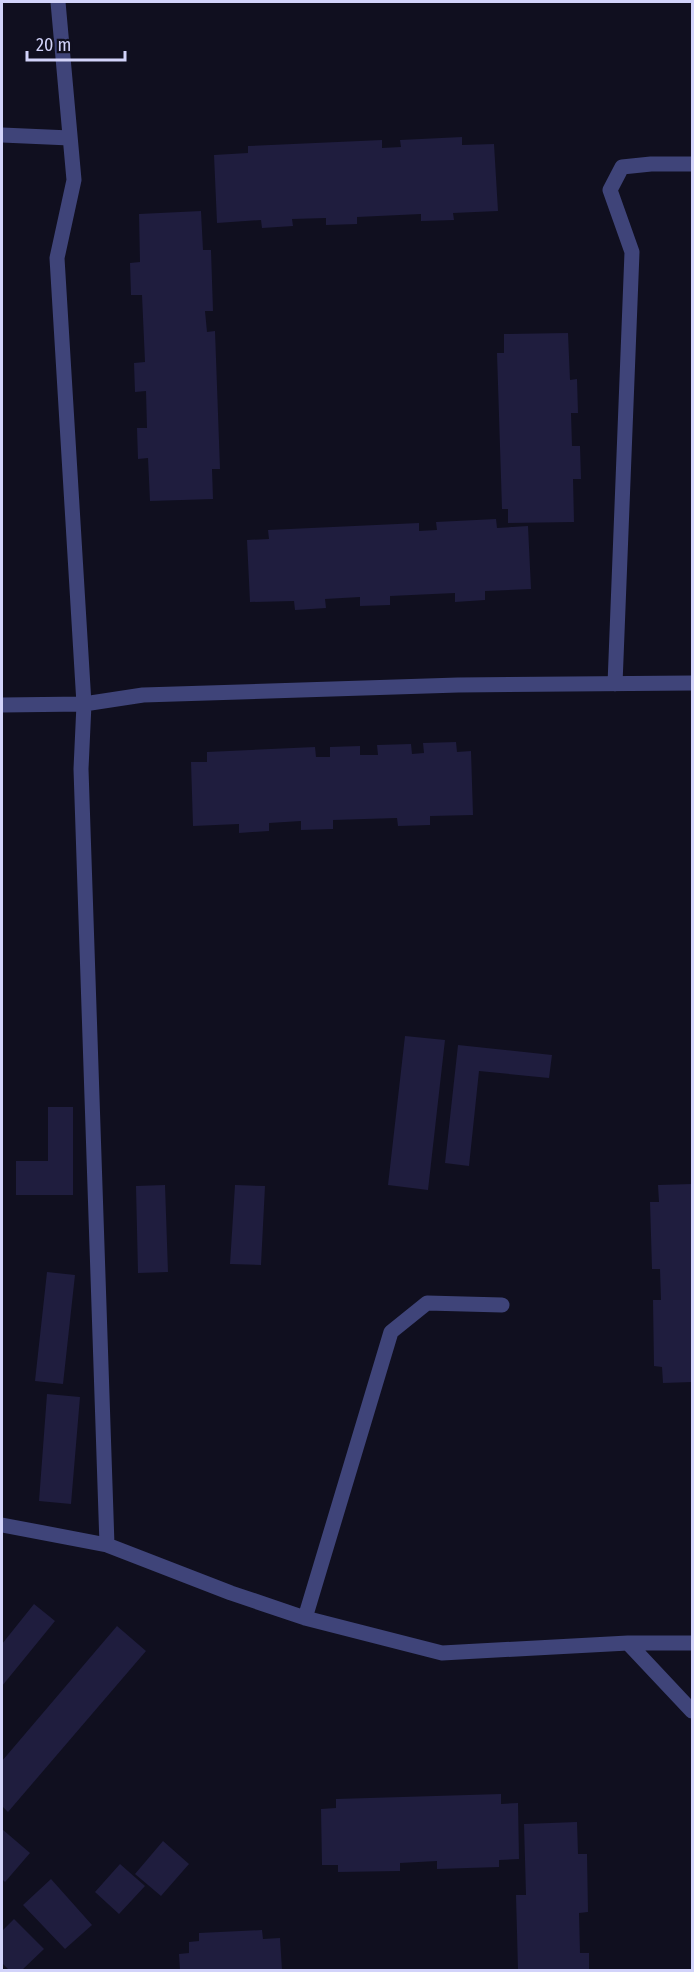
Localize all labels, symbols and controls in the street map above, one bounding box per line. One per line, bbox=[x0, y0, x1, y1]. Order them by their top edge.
scale bar bbox=[27, 24, 124, 62]
text: 20 m bbox=[36, 34, 71, 56]

